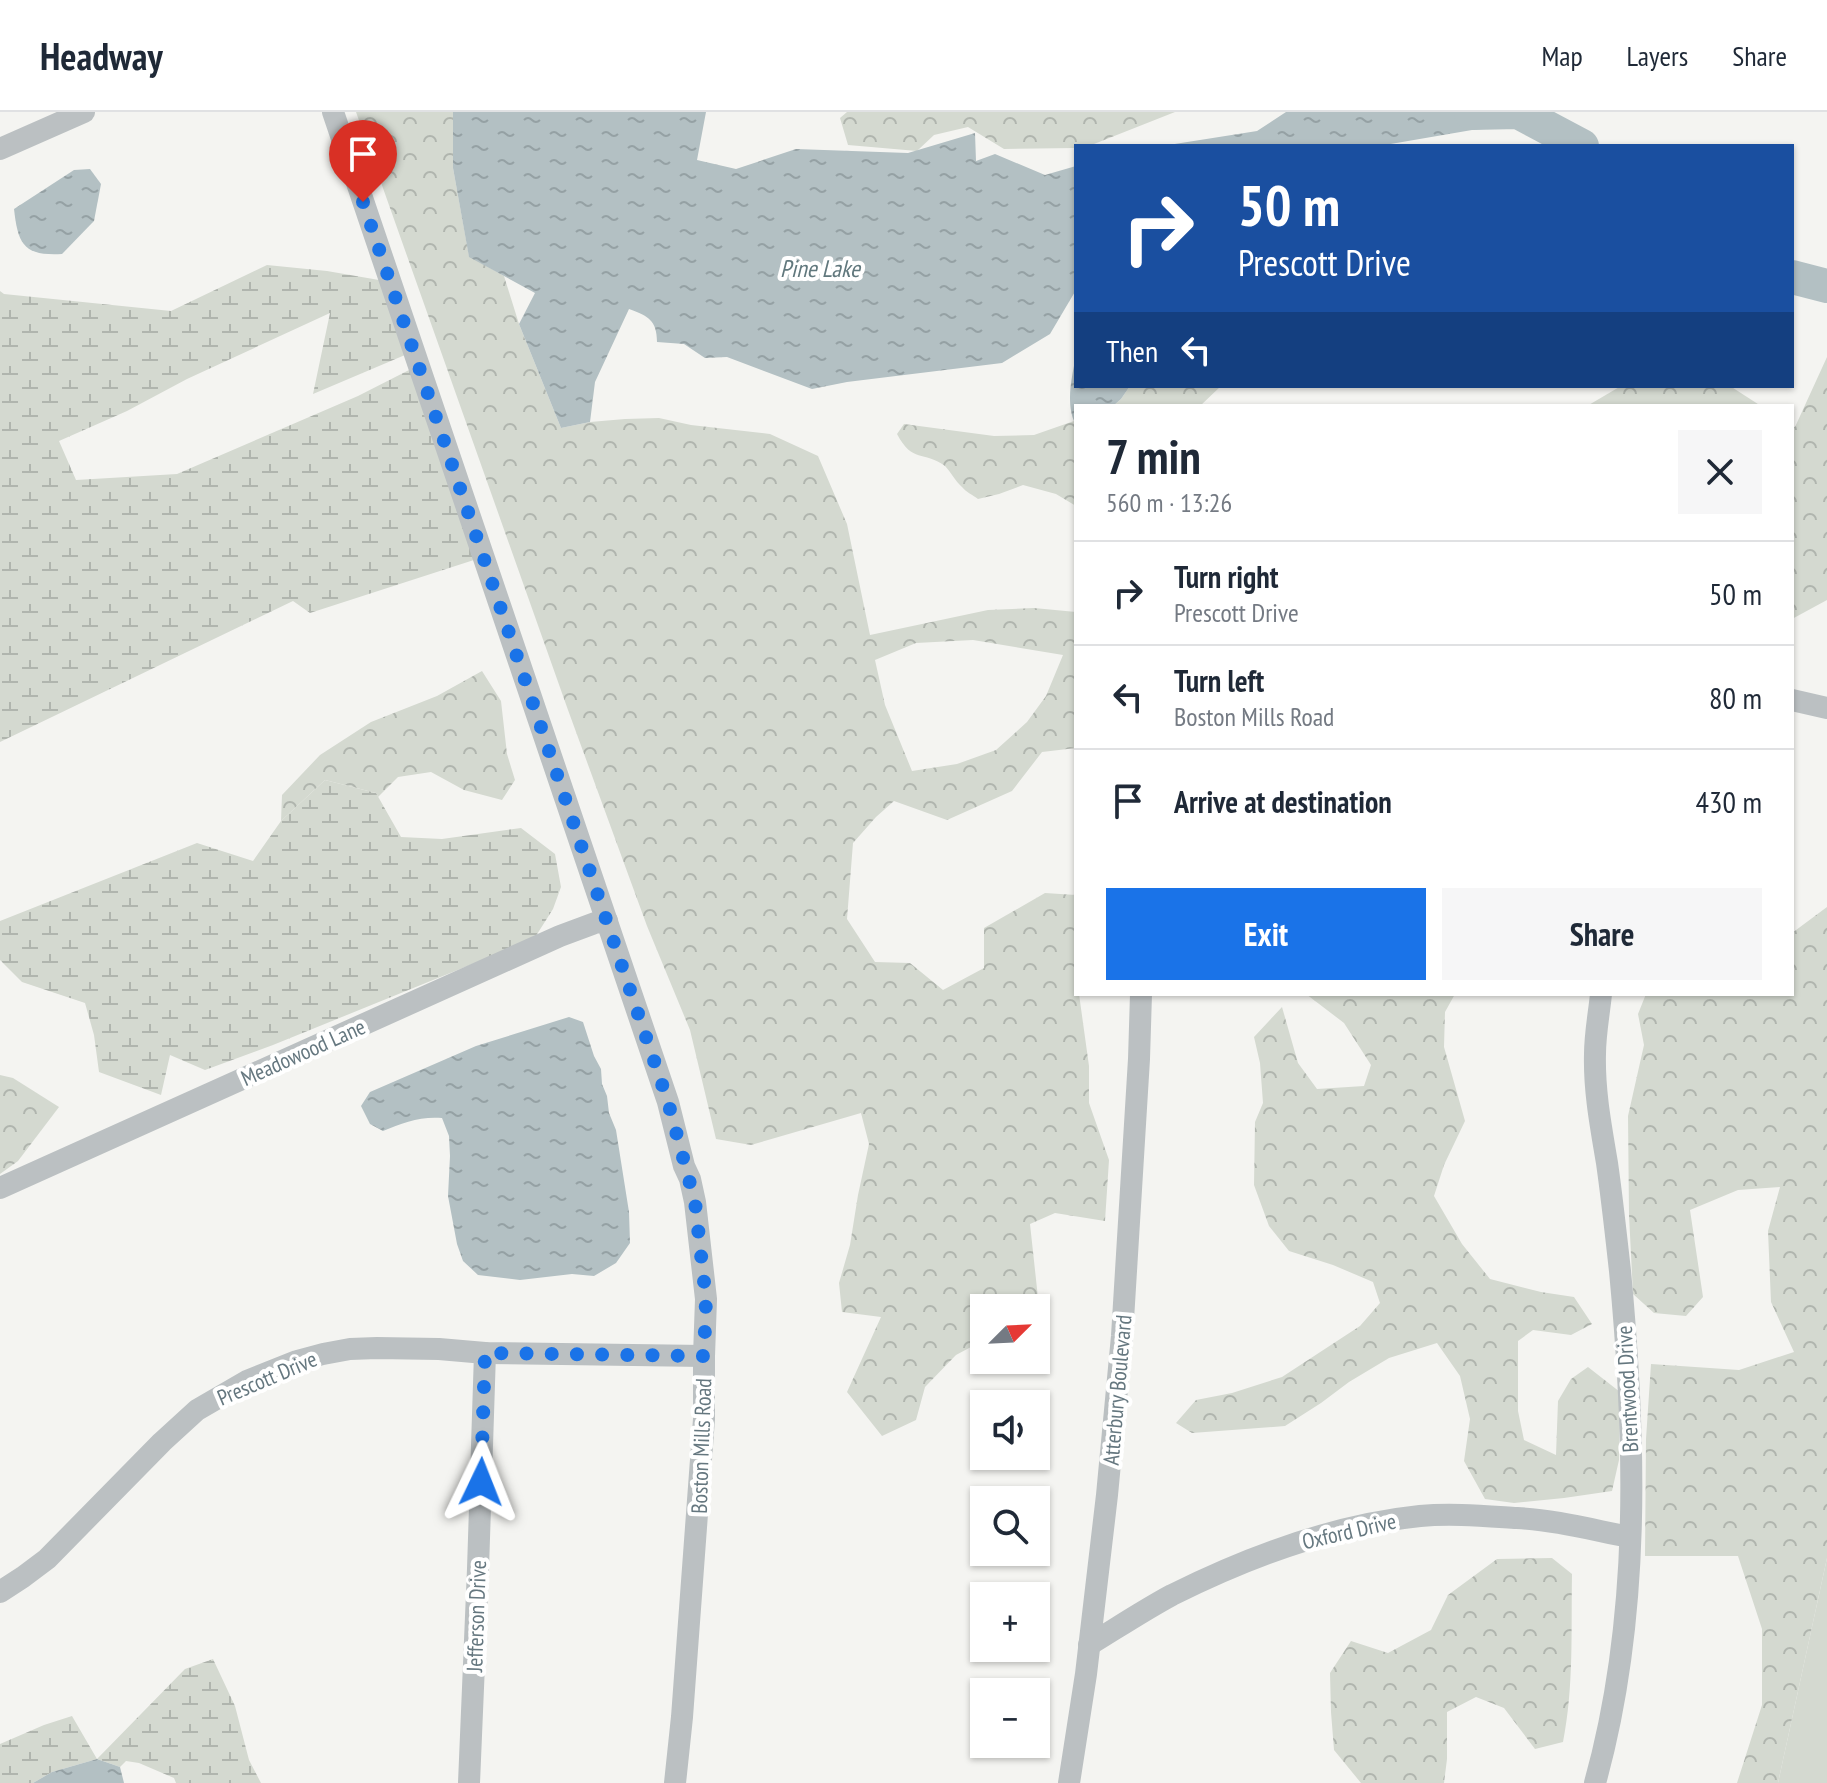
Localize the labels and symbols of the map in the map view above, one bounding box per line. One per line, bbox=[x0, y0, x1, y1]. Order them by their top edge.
pin bbox=[329, 120, 397, 202]
water label: Pine Lake bbox=[780, 253, 862, 284]
street label: Meadowood Lane bbox=[237, 1012, 369, 1092]
north arrow bbox=[970, 1294, 1050, 1374]
street label: Atterbury Boulevard bbox=[1096, 1314, 1138, 1466]
street label: Brentwood Drive bbox=[1610, 1325, 1644, 1453]
street label: Prescott Drive bbox=[213, 1344, 321, 1412]
street label: Boston Mills Road bbox=[685, 1378, 717, 1514]
position arrow bbox=[439, 1440, 523, 1524]
street label: Oxford Drive bbox=[1299, 1507, 1399, 1555]
street label: Jefferson Drive bbox=[460, 1560, 492, 1673]

